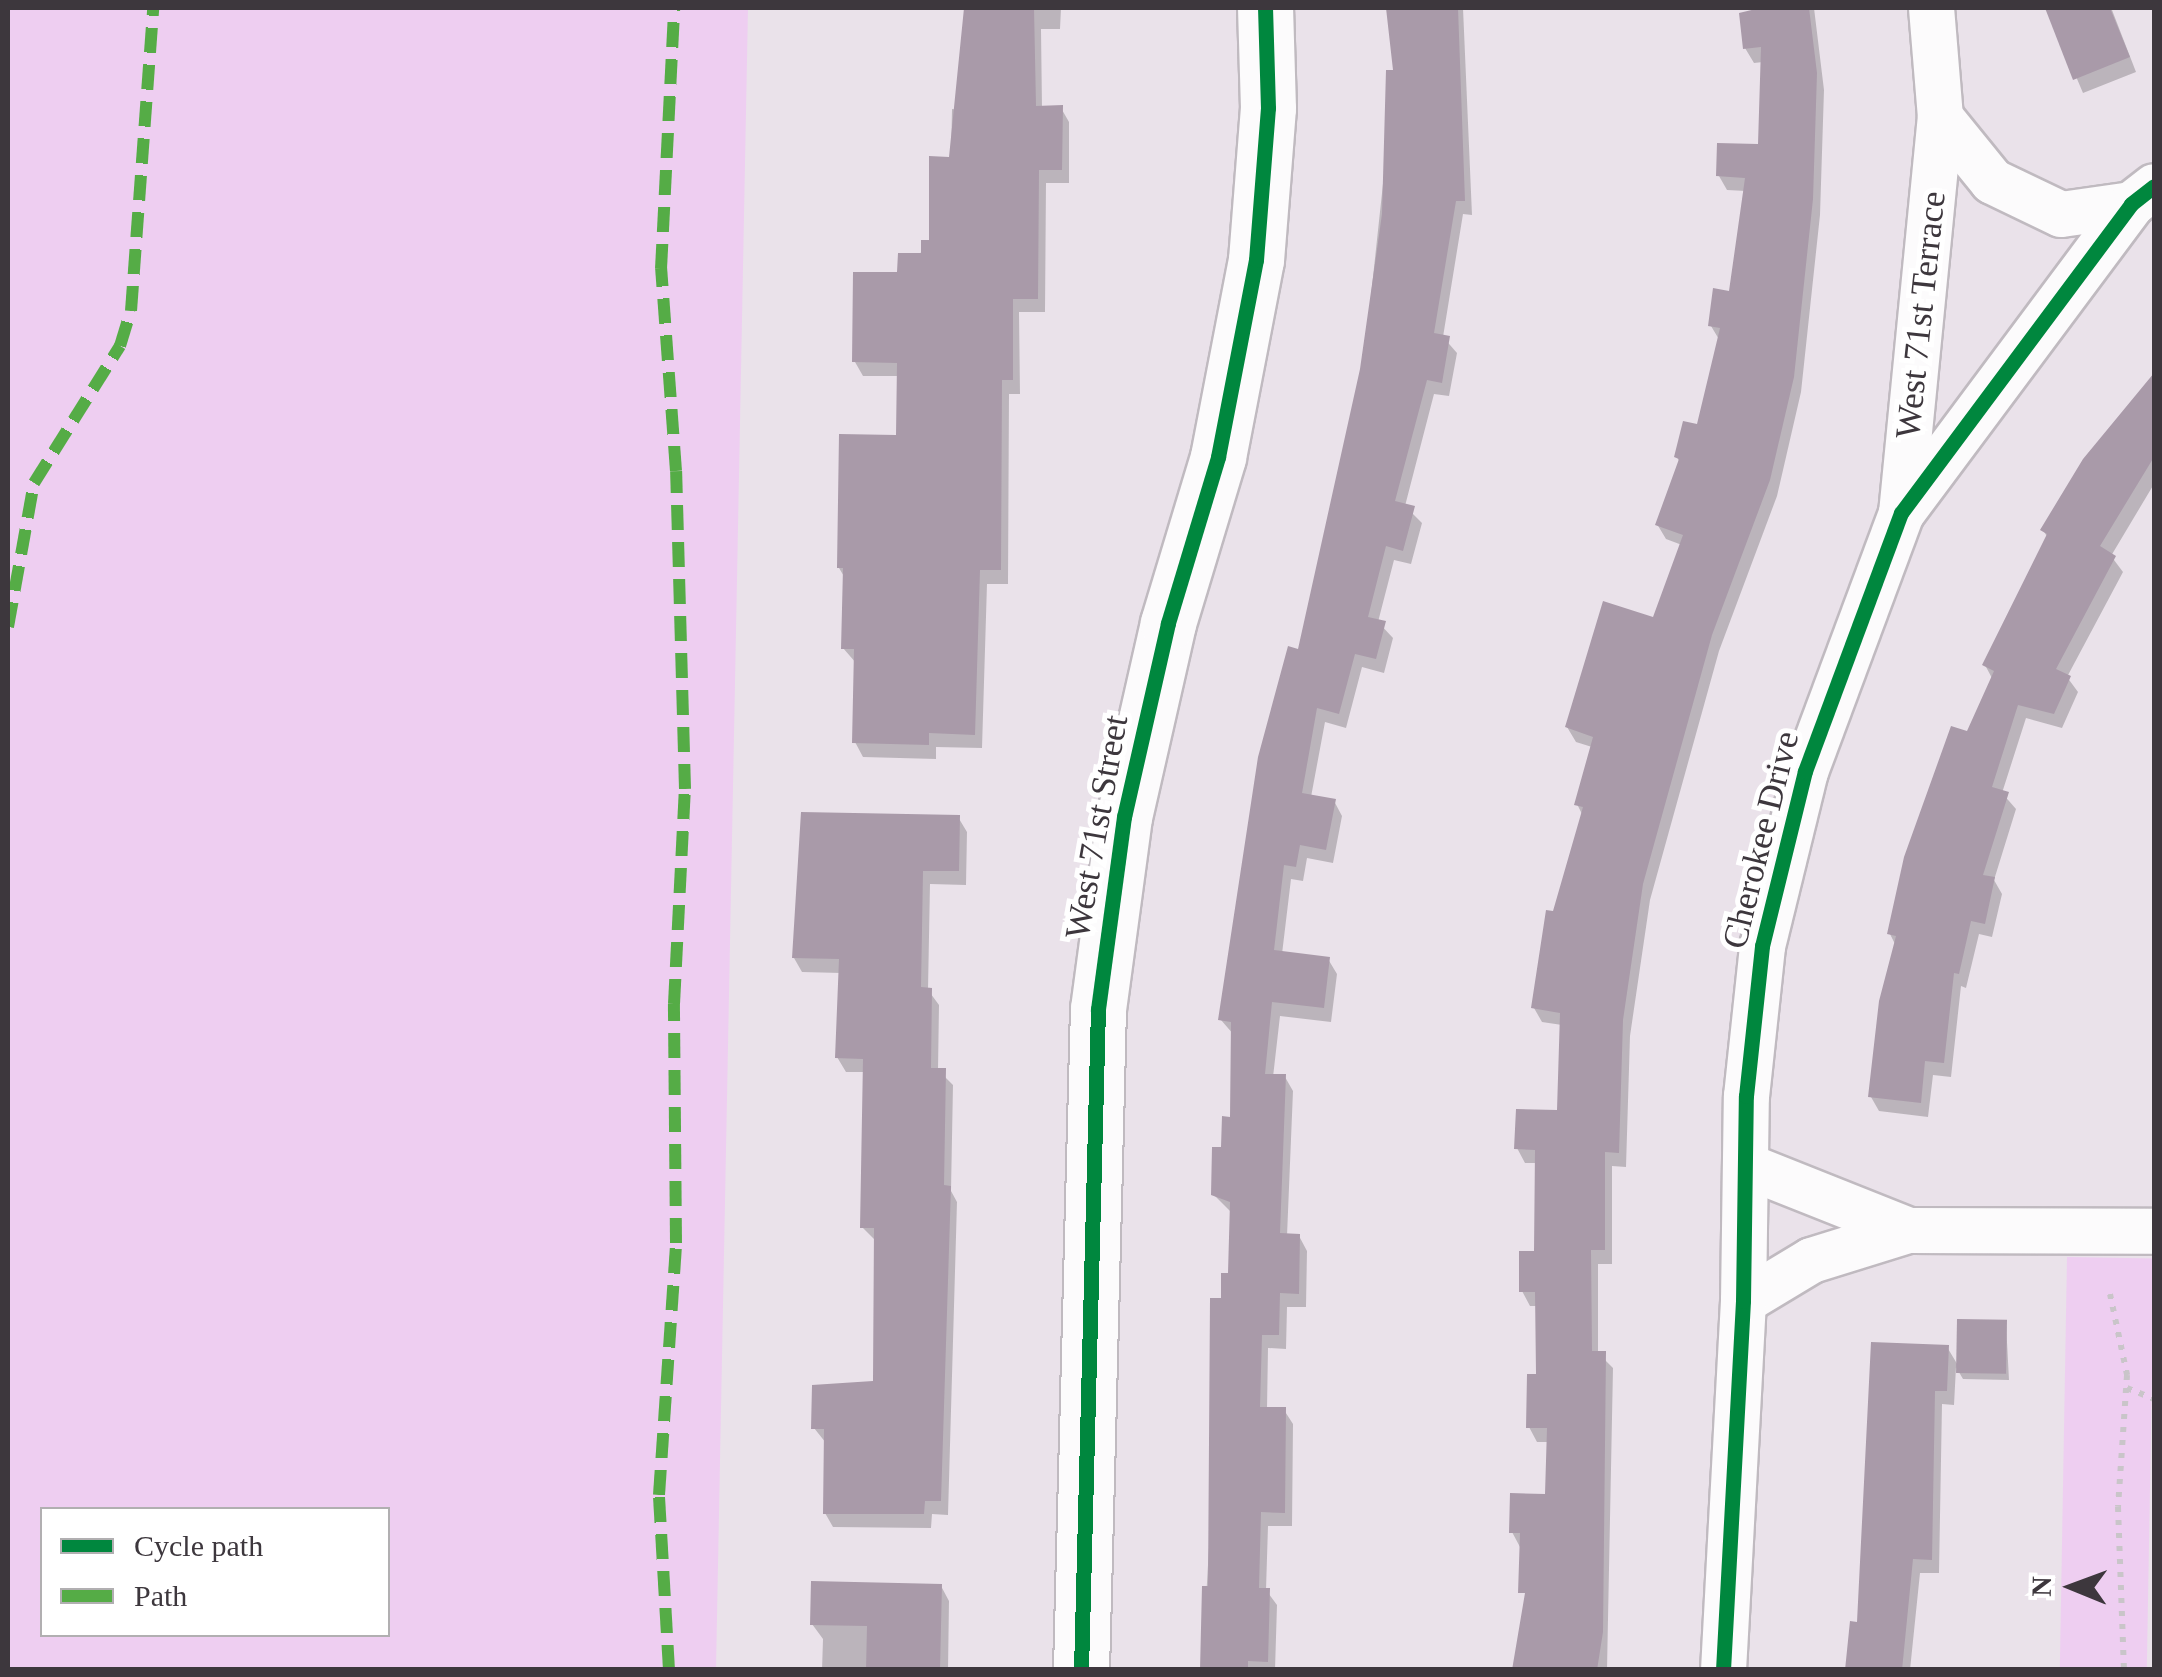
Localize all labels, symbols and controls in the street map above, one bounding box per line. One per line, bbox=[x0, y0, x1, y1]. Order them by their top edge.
street label: West 71st Terrace bbox=[1887, 189, 1955, 441]
street label: West 71st Street bbox=[1057, 712, 1137, 942]
street label: Cherokee Drive bbox=[1714, 727, 1808, 953]
legend bbox=[40, 1507, 390, 1637]
text: Cycle path bbox=[134, 1529, 263, 1562]
north arrow bbox=[2022, 1537, 2122, 1637]
text: N bbox=[2026, 1576, 2057, 1597]
text: Path bbox=[134, 1579, 187, 1612]

